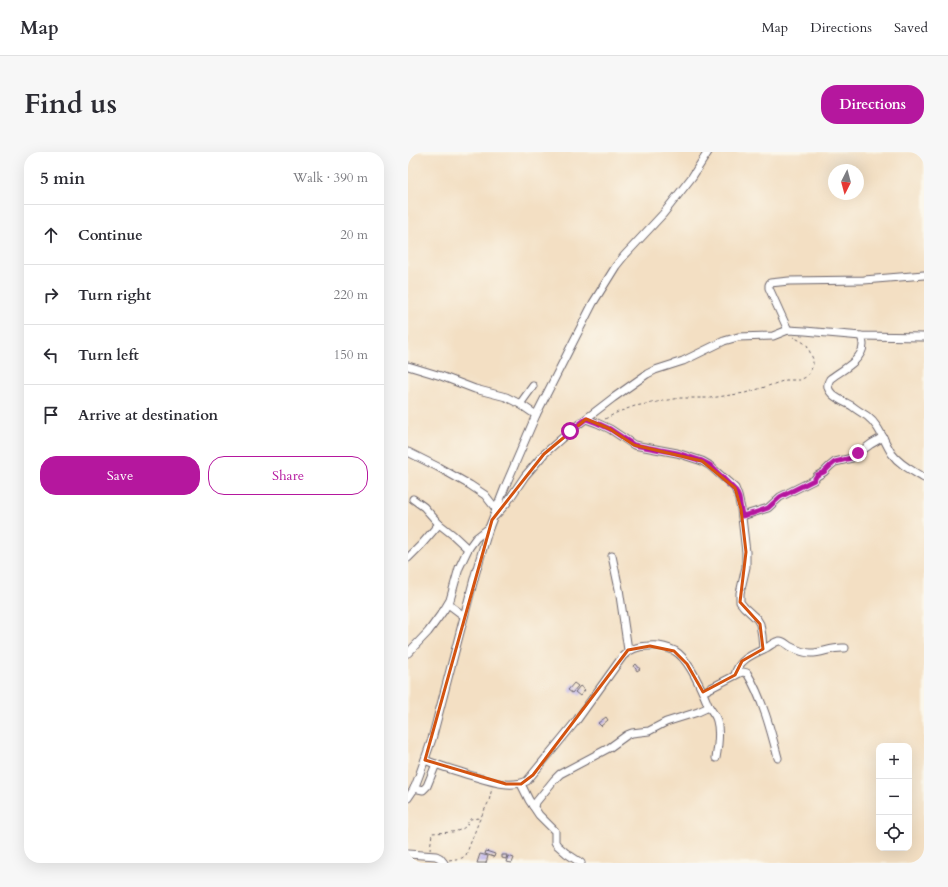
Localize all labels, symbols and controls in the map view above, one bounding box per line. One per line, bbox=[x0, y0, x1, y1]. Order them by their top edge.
text: Map bbox=[20, 15, 59, 41]
text: Map bbox=[762, 18, 788, 37]
text: Directions bbox=[810, 18, 872, 37]
text: Saved bbox=[894, 18, 928, 37]
text: Find us bbox=[24, 85, 117, 123]
button: Directions bbox=[821, 85, 924, 124]
north arrow bbox=[828, 164, 864, 200]
text: 5 min bbox=[40, 167, 85, 190]
text: Walk · 390 m bbox=[293, 169, 368, 187]
icon: ahead bbox=[40, 224, 62, 246]
text: Continue bbox=[78, 225, 143, 245]
text: 20 m bbox=[340, 226, 368, 244]
icon: right bbox=[40, 284, 62, 306]
text: Turn right bbox=[78, 285, 151, 305]
text: 220 m bbox=[334, 286, 368, 304]
icon: left bbox=[40, 344, 62, 366]
text: Turn left bbox=[78, 345, 139, 365]
text: 150 m bbox=[334, 346, 368, 364]
icon: arrive bbox=[40, 404, 62, 426]
text: Arrive at destination bbox=[78, 405, 218, 425]
route start bbox=[561, 422, 579, 440]
route end bbox=[849, 444, 867, 462]
button: Save bbox=[40, 456, 200, 495]
button: Share bbox=[208, 456, 368, 495]
map controls bbox=[876, 743, 912, 851]
button: + bbox=[876, 743, 912, 779]
button: − bbox=[876, 779, 912, 815]
button: locate bbox=[876, 815, 912, 851]

